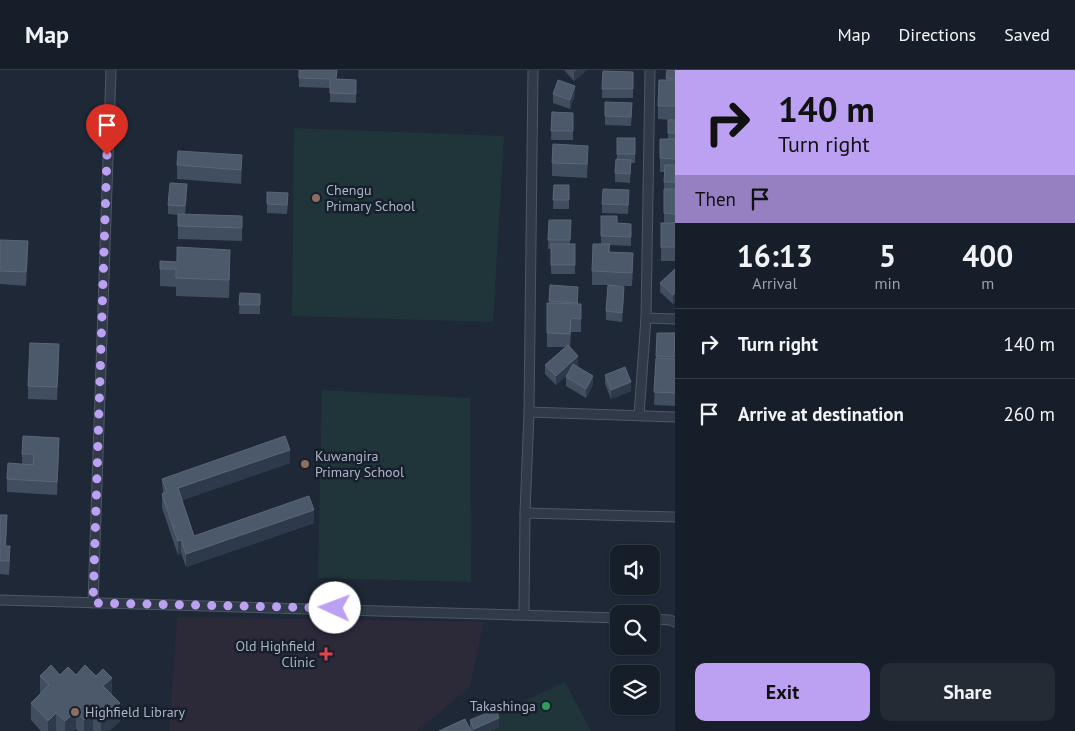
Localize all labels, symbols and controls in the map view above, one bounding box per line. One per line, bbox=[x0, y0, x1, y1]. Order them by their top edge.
text: Map bbox=[25, 19, 69, 50]
text: Map bbox=[838, 23, 870, 46]
text: Directions bbox=[898, 23, 976, 46]
text: Saved bbox=[1004, 23, 1050, 46]
text: 140 m bbox=[778, 86, 875, 132]
icon: right bbox=[695, 90, 760, 155]
pin bbox=[86, 104, 128, 155]
icon: arrive bbox=[93, 111, 121, 139]
text: Turn right bbox=[778, 130, 870, 158]
place label: Chengu Primary School bbox=[326, 181, 415, 215]
icon: arrive bbox=[746, 185, 774, 213]
text: Then bbox=[695, 187, 736, 211]
marker: Chengu Primary School bbox=[310, 192, 322, 204]
text: 16:13 bbox=[737, 236, 813, 275]
text: 5 bbox=[879, 236, 896, 275]
text: 400 bbox=[962, 236, 1013, 275]
text: Arrival bbox=[752, 273, 797, 293]
text: min bbox=[875, 273, 901, 293]
text: m bbox=[981, 273, 994, 293]
icon: right bbox=[695, 330, 723, 358]
text: Turn right bbox=[738, 332, 818, 356]
text: 140 m bbox=[1003, 332, 1055, 356]
icon: arrive bbox=[695, 400, 723, 428]
text: Arrive at destination bbox=[738, 402, 904, 426]
text: 260 m bbox=[1003, 402, 1055, 426]
place label: Kuwangira Primary School bbox=[315, 447, 404, 481]
marker: Kuwangira Primary School bbox=[299, 458, 311, 470]
map controls bbox=[610, 545, 660, 715]
button: sound bbox=[610, 545, 660, 595]
position arrow bbox=[308, 581, 360, 633]
button: search bbox=[610, 605, 660, 655]
place label: Old Highfield Clinic bbox=[235, 637, 315, 671]
marker: Old Highfield Clinic bbox=[319, 647, 333, 661]
button: Exit bbox=[695, 663, 870, 721]
button: Share bbox=[880, 663, 1055, 721]
button: layers bbox=[610, 665, 660, 715]
place label: Takashinga bbox=[470, 697, 536, 715]
marker: Takashinga bbox=[540, 700, 552, 712]
place label: Highfield Library bbox=[85, 703, 185, 721]
marker: Highfield Library bbox=[69, 706, 81, 718]

